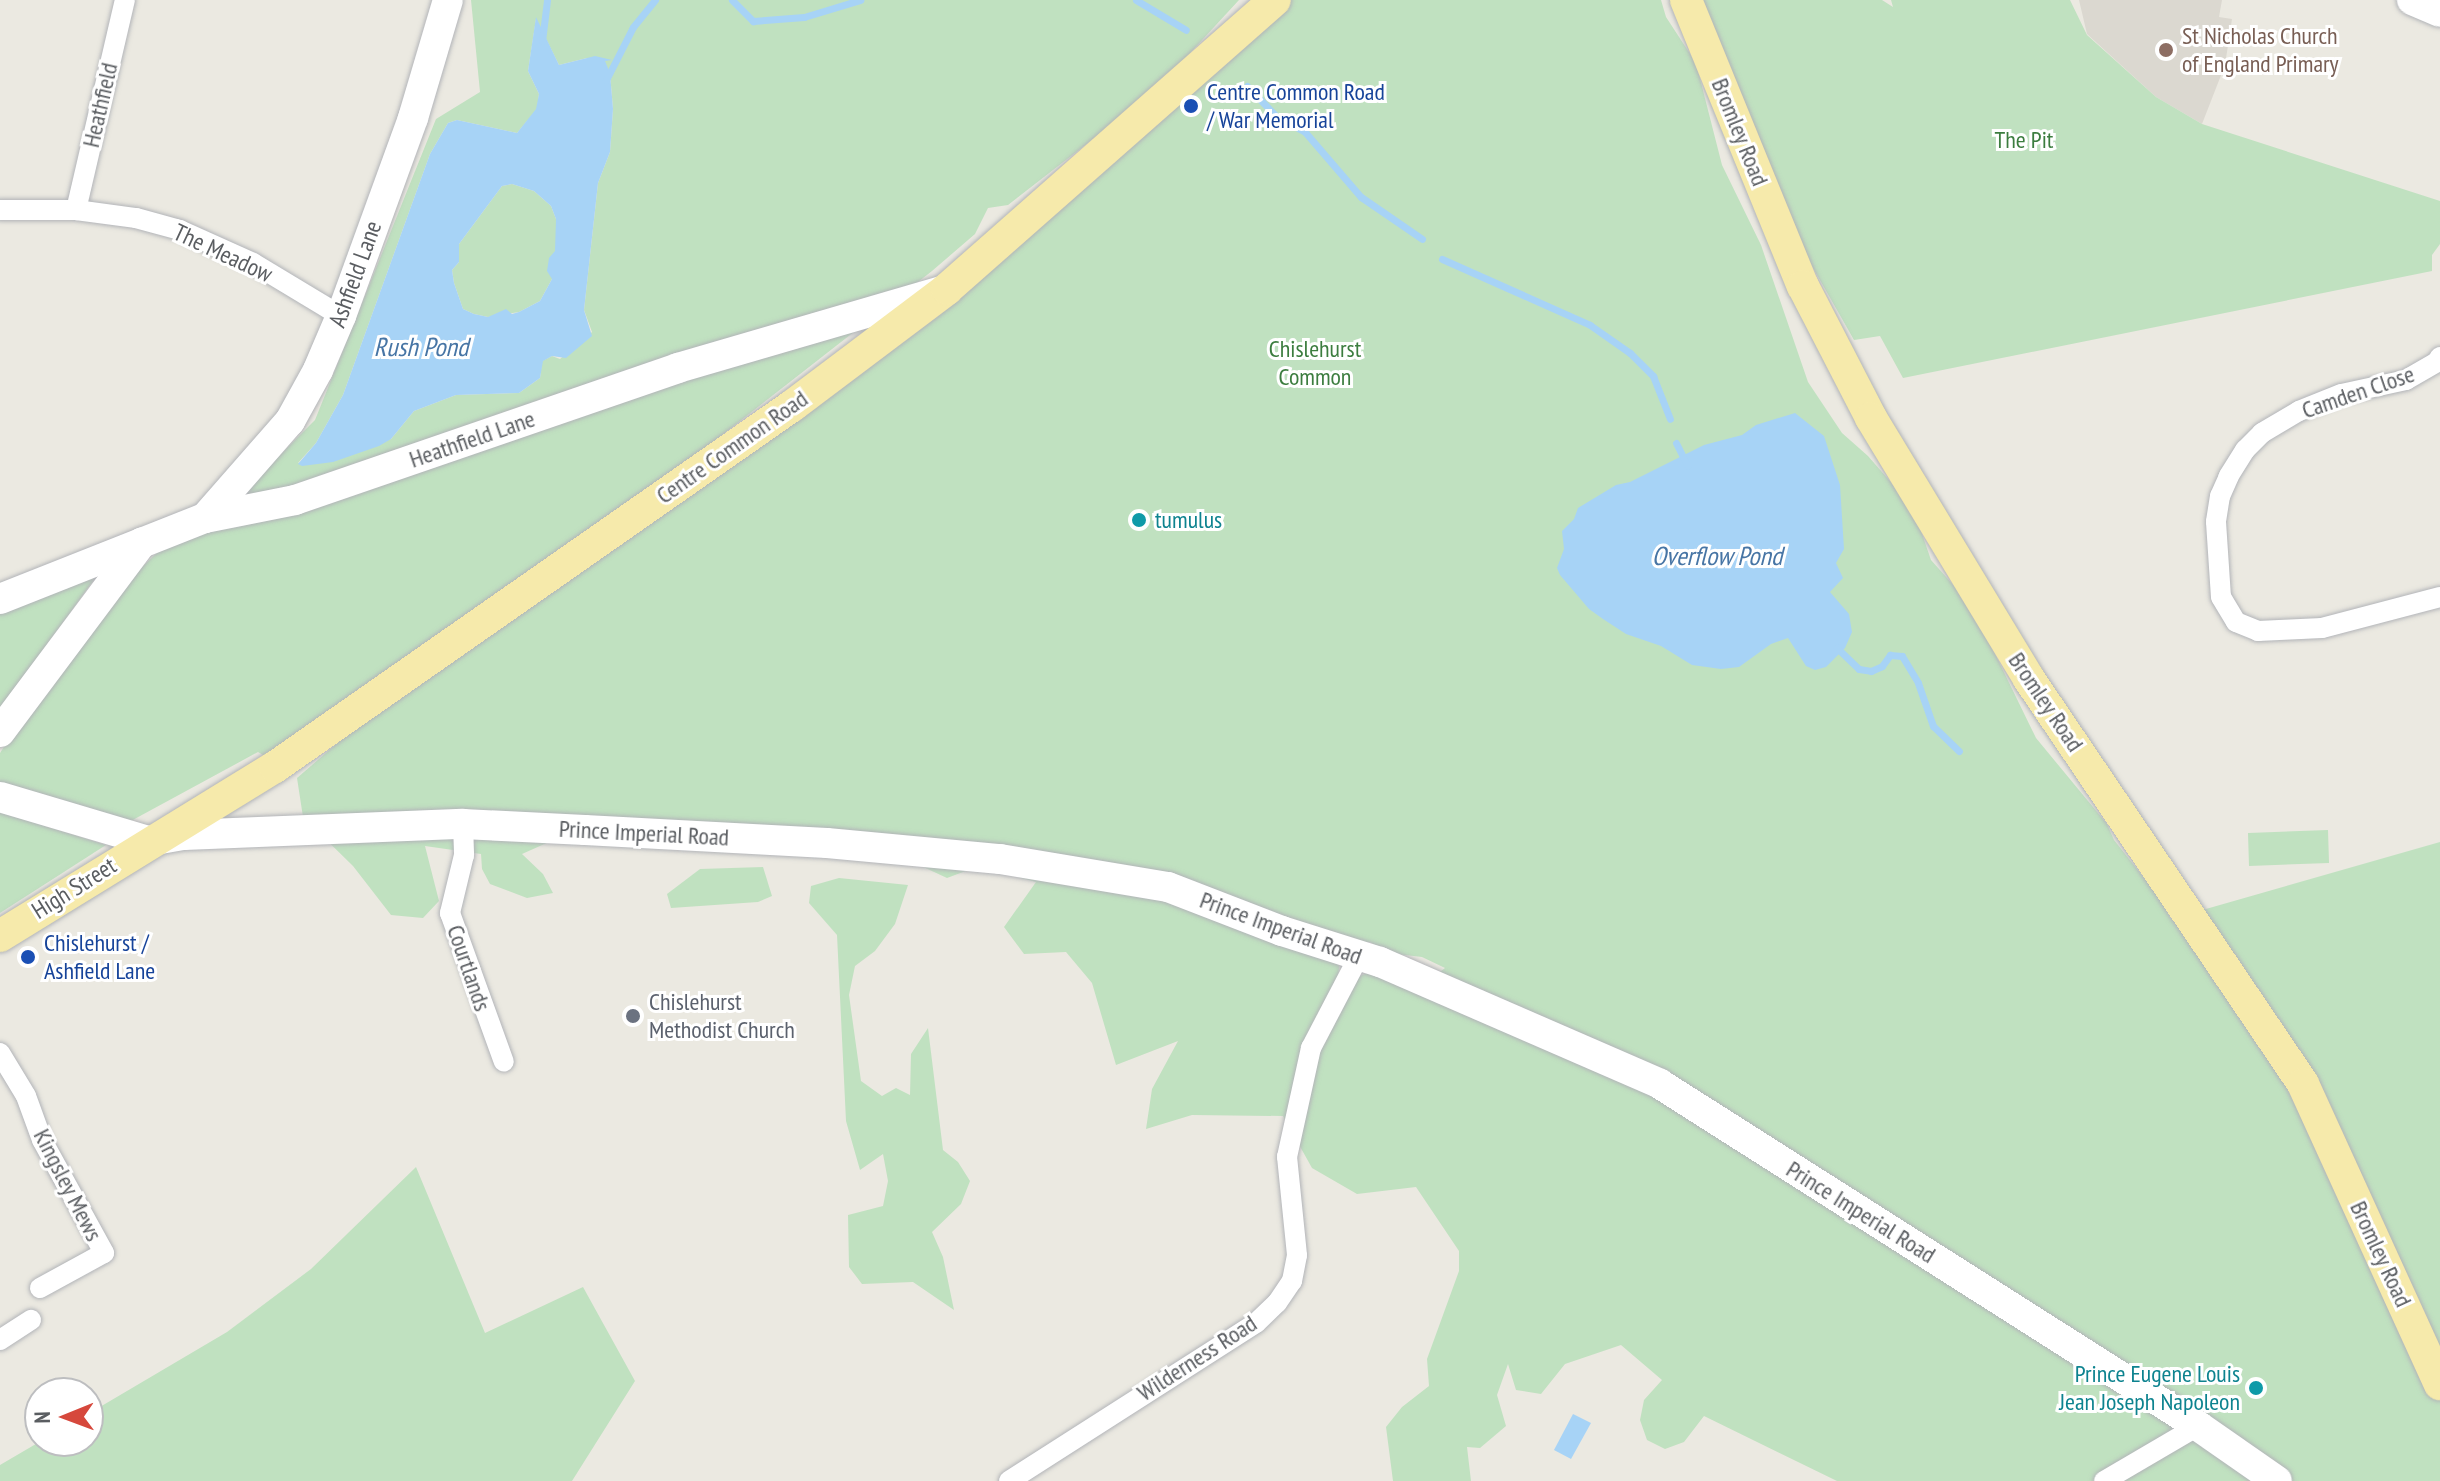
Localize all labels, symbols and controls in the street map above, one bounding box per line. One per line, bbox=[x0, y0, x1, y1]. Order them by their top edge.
place label: St Nicholas Church of England Primary bbox=[2182, 22, 2339, 78]
marker: St Nicholas Church of England Primary bbox=[2157, 41, 2175, 59]
street label: Heathfield bbox=[76, 60, 124, 150]
street label: Bromley Road bbox=[1705, 74, 1775, 190]
place label: Centre Common Road / War Memorial bbox=[1207, 78, 1385, 134]
marker: Centre Common Road / War Memorial bbox=[1182, 97, 1200, 115]
park label: The Pit bbox=[1995, 126, 2053, 154]
street label: Ashfield Lane bbox=[322, 217, 388, 331]
street label: The Meadow bbox=[169, 218, 277, 288]
water label: Rush Pond bbox=[374, 331, 468, 363]
park label: Chislehurst Common bbox=[1269, 335, 1361, 391]
street label: Camden Close bbox=[2298, 359, 2418, 425]
street label: Centre Common Road bbox=[651, 384, 813, 510]
street label: Heathfield Lane bbox=[406, 404, 538, 474]
place label: tumulus bbox=[1155, 506, 1222, 534]
marker: tumulus bbox=[1130, 511, 1148, 529]
water label: Overflow Pond bbox=[1652, 540, 1782, 572]
street label: Bromley Road bbox=[2002, 647, 2090, 757]
street label: Prince Imperial Road bbox=[558, 814, 730, 852]
street label: High Street bbox=[27, 851, 121, 925]
street label: Prince Imperial Road bbox=[1196, 885, 1366, 971]
street label: Courtlands bbox=[441, 921, 497, 1015]
place label: Chislehurst / Ashfield Lane bbox=[44, 929, 155, 985]
marker: Chislehurst / Ashfield Lane bbox=[19, 948, 37, 966]
place label: Chislehurst Methodist Church bbox=[649, 988, 795, 1044]
marker: Chislehurst Methodist Church bbox=[624, 1007, 642, 1025]
street label: Kingsley Mews bbox=[27, 1124, 109, 1246]
street label: Prince Imperial Road bbox=[1781, 1155, 1941, 1269]
street label: Bromley Road bbox=[2344, 1196, 2418, 1312]
street label: Wilderness Road bbox=[1132, 1309, 1262, 1407]
place label: Prince Eugene Louis Jean Joseph Napoleon bbox=[2059, 1360, 2240, 1416]
north arrow bbox=[24, 1377, 104, 1457]
marker: Prince Eugene Louis Jean Joseph Napoleon bbox=[2247, 1379, 2265, 1397]
text: N bbox=[28, 1411, 56, 1424]

